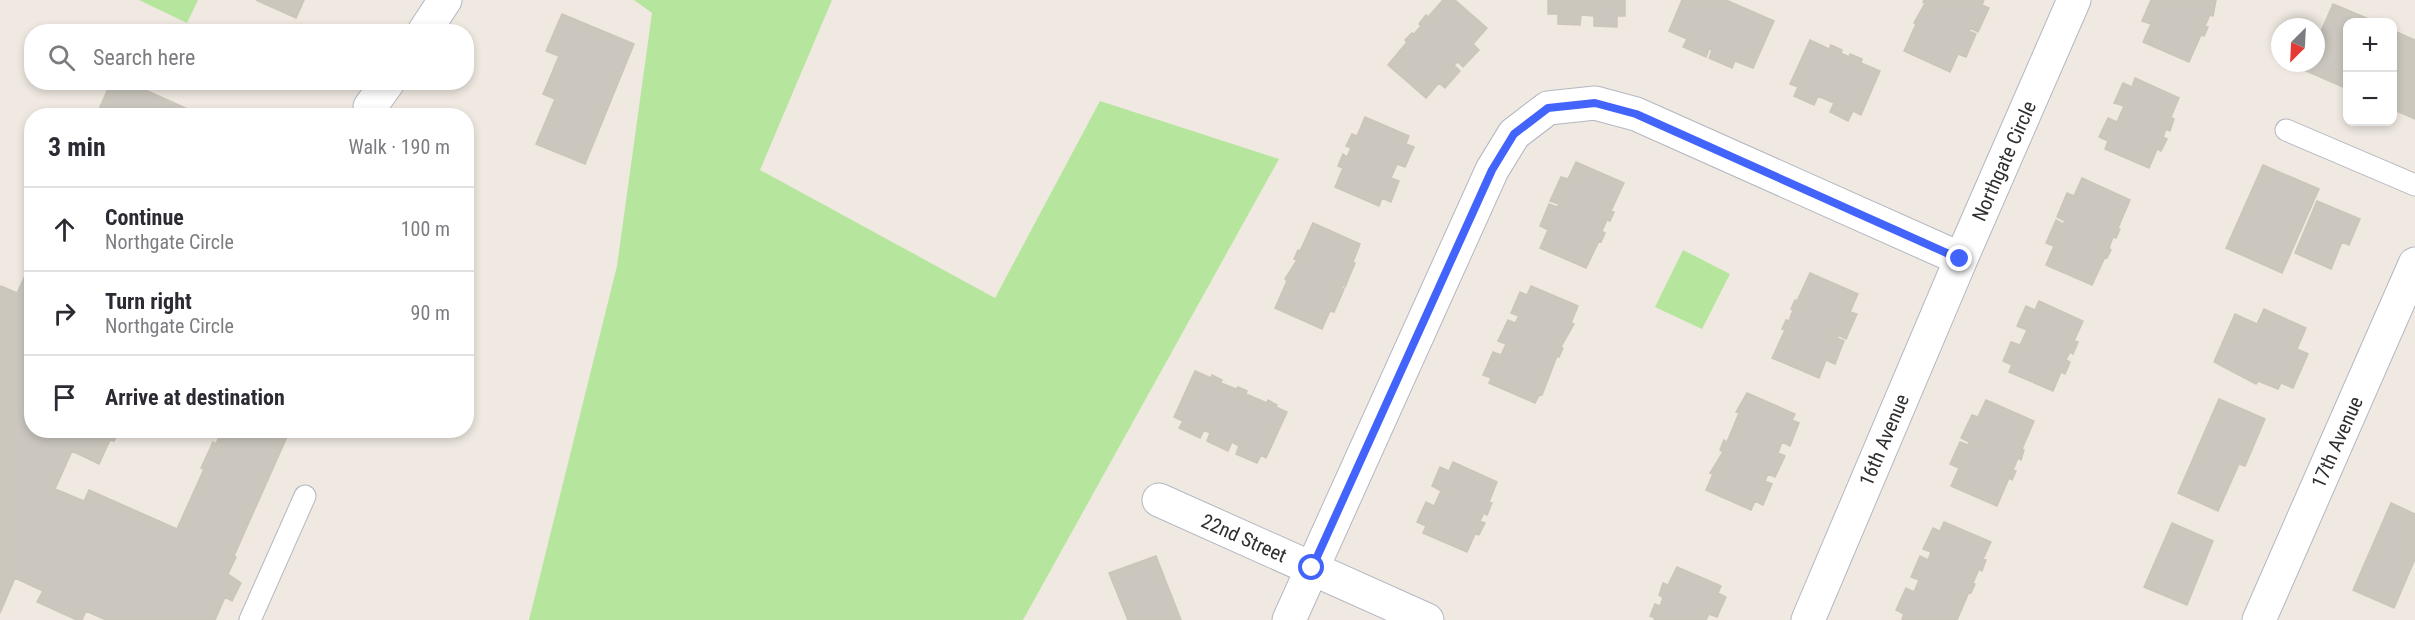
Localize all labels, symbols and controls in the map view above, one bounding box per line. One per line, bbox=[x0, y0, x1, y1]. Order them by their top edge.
north arrow bbox=[2271, 18, 2325, 72]
map controls bbox=[2343, 18, 2397, 126]
button: + bbox=[2343, 18, 2397, 72]
search box bbox=[24, 24, 474, 90]
icon: search bbox=[45, 41, 78, 74]
text: Search here bbox=[93, 45, 195, 70]
button: − bbox=[2343, 72, 2397, 126]
street label: Northgate Circle bbox=[1967, 97, 2041, 225]
text: 3 min bbox=[48, 132, 106, 162]
text: Walk · 190 m bbox=[349, 135, 450, 159]
text: Continue bbox=[105, 205, 184, 230]
icon: ahead bbox=[48, 213, 81, 246]
text: 100 m bbox=[401, 217, 450, 241]
text: Northgate Circle bbox=[105, 230, 234, 254]
route end bbox=[1946, 245, 1972, 271]
text: Turn right bbox=[105, 289, 192, 314]
icon: right bbox=[48, 297, 81, 330]
text: 90 m bbox=[411, 301, 450, 325]
text: Northgate Circle bbox=[105, 314, 234, 338]
icon: arrive bbox=[48, 381, 81, 414]
text: Arrive at destination bbox=[105, 385, 285, 410]
street label: 16th Avenue bbox=[1854, 390, 1914, 490]
street label: 17th Avenue bbox=[2306, 393, 2368, 491]
street label: 22nd Street bbox=[1198, 509, 1290, 567]
route start bbox=[1298, 554, 1324, 580]

